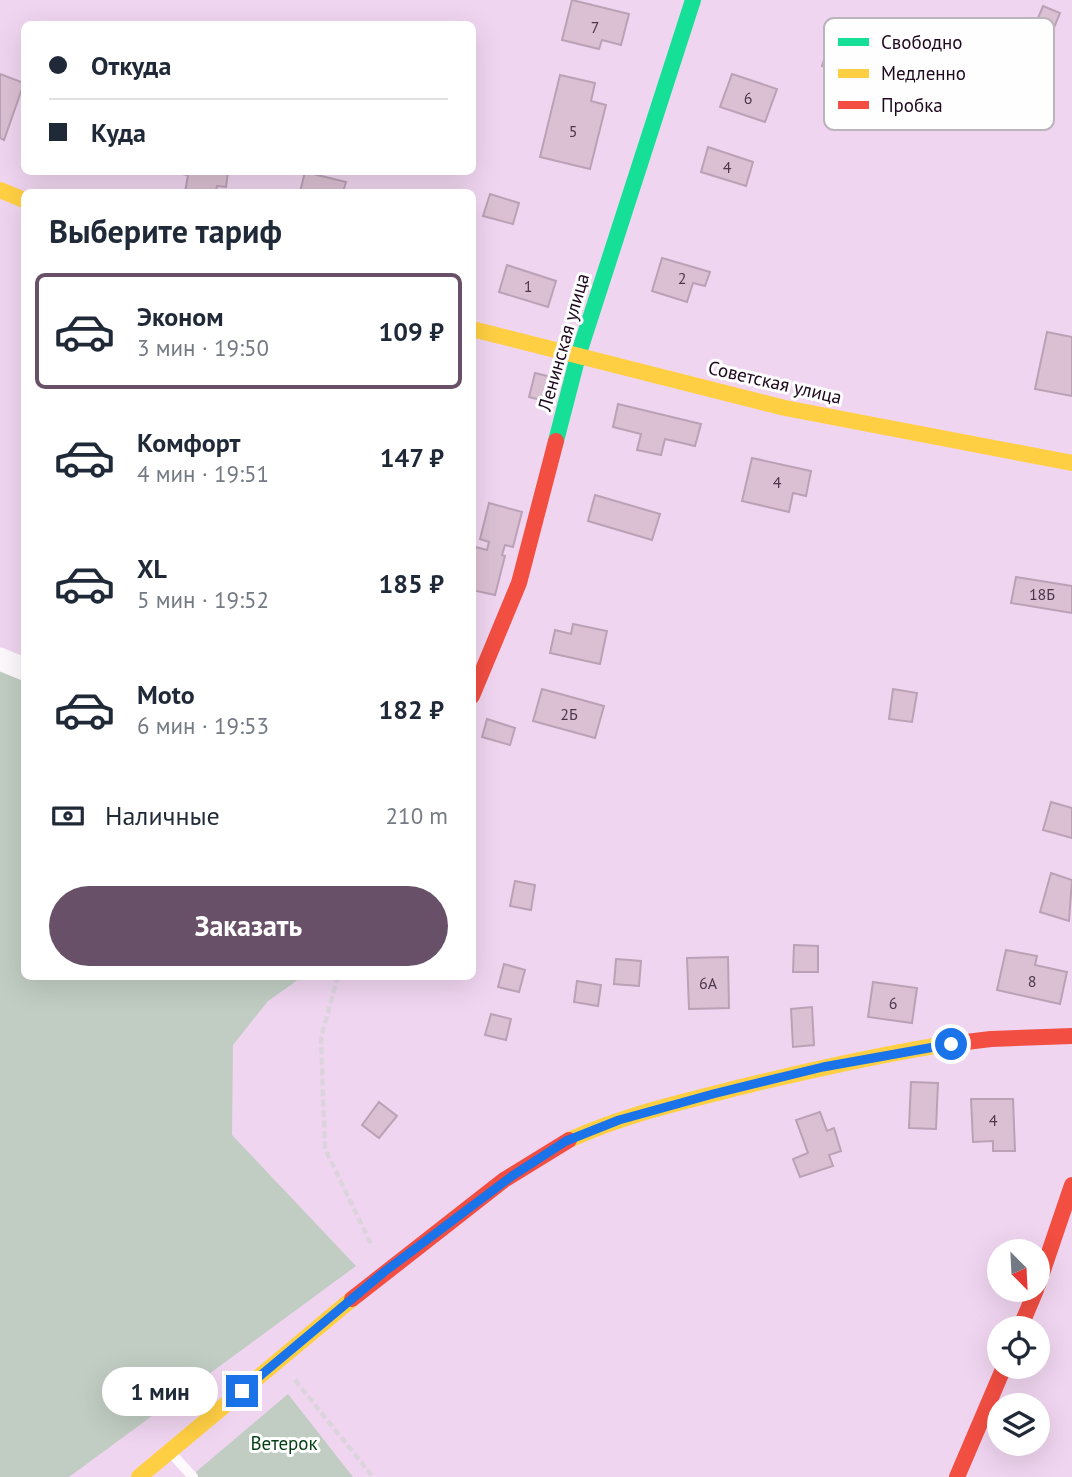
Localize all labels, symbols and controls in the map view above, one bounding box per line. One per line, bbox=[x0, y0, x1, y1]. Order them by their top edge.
house number: 7 bbox=[591, 17, 599, 37]
legend bbox=[824, 18, 1054, 130]
text: Свободно bbox=[881, 30, 963, 54]
text: Откуда bbox=[91, 49, 171, 82]
text: Медленно bbox=[881, 61, 966, 85]
house number: 6 bbox=[744, 88, 752, 108]
text: Пробка bbox=[881, 93, 943, 117]
text: Куда bbox=[91, 116, 146, 149]
house number: 5 bbox=[569, 121, 577, 141]
house number: 4 bbox=[723, 157, 732, 177]
text: Выберите тариф bbox=[49, 210, 282, 252]
house number: 2 bbox=[678, 268, 686, 288]
street label: Ленинская улица bbox=[532, 270, 594, 414]
house number: 1 bbox=[524, 276, 532, 296]
icon: car bbox=[53, 300, 116, 363]
text: Эконом bbox=[137, 300, 224, 333]
text: 109 ₽ bbox=[378, 315, 444, 348]
text: 3 мин · 19:50 bbox=[137, 333, 269, 362]
street label: Советская улица bbox=[706, 355, 844, 409]
icon: car bbox=[53, 426, 116, 489]
text: Комфорт bbox=[137, 426, 240, 459]
text: 147 ₽ bbox=[380, 441, 444, 474]
text: 4 мин · 19:51 bbox=[137, 459, 269, 488]
house number: 4 bbox=[773, 472, 782, 492]
icon: car bbox=[53, 552, 116, 615]
text: XL bbox=[137, 552, 167, 585]
text: 185 ₽ bbox=[378, 567, 444, 600]
house number: 18Б bbox=[1029, 584, 1055, 604]
text: 5 мин · 19:52 bbox=[137, 585, 269, 614]
icon: car bbox=[53, 678, 116, 741]
text: Moto bbox=[137, 678, 195, 711]
text: 182 ₽ bbox=[378, 693, 444, 726]
house number: 2Б bbox=[560, 704, 578, 724]
text: 6 мин · 19:53 bbox=[137, 711, 269, 740]
icon: cash bbox=[49, 797, 87, 835]
text: Наличные bbox=[105, 799, 220, 832]
text: 210 m bbox=[386, 801, 448, 830]
button: Заказать bbox=[49, 886, 448, 966]
house number: 8 bbox=[1028, 971, 1036, 991]
house number: 6А bbox=[699, 973, 718, 993]
house number: 6 bbox=[889, 993, 897, 1013]
route start bbox=[935, 1028, 967, 1060]
house number: 4 bbox=[989, 1110, 998, 1130]
north arrow bbox=[987, 1239, 1050, 1302]
map controls bbox=[987, 1239, 1050, 1456]
button: locate bbox=[987, 1316, 1050, 1379]
callout: 1 мин bbox=[102, 1366, 218, 1416]
route end bbox=[226, 1375, 258, 1407]
text: 1 мин bbox=[130, 1377, 190, 1406]
button: layers bbox=[987, 1393, 1050, 1456]
park label: Ветерок bbox=[250, 1431, 318, 1455]

